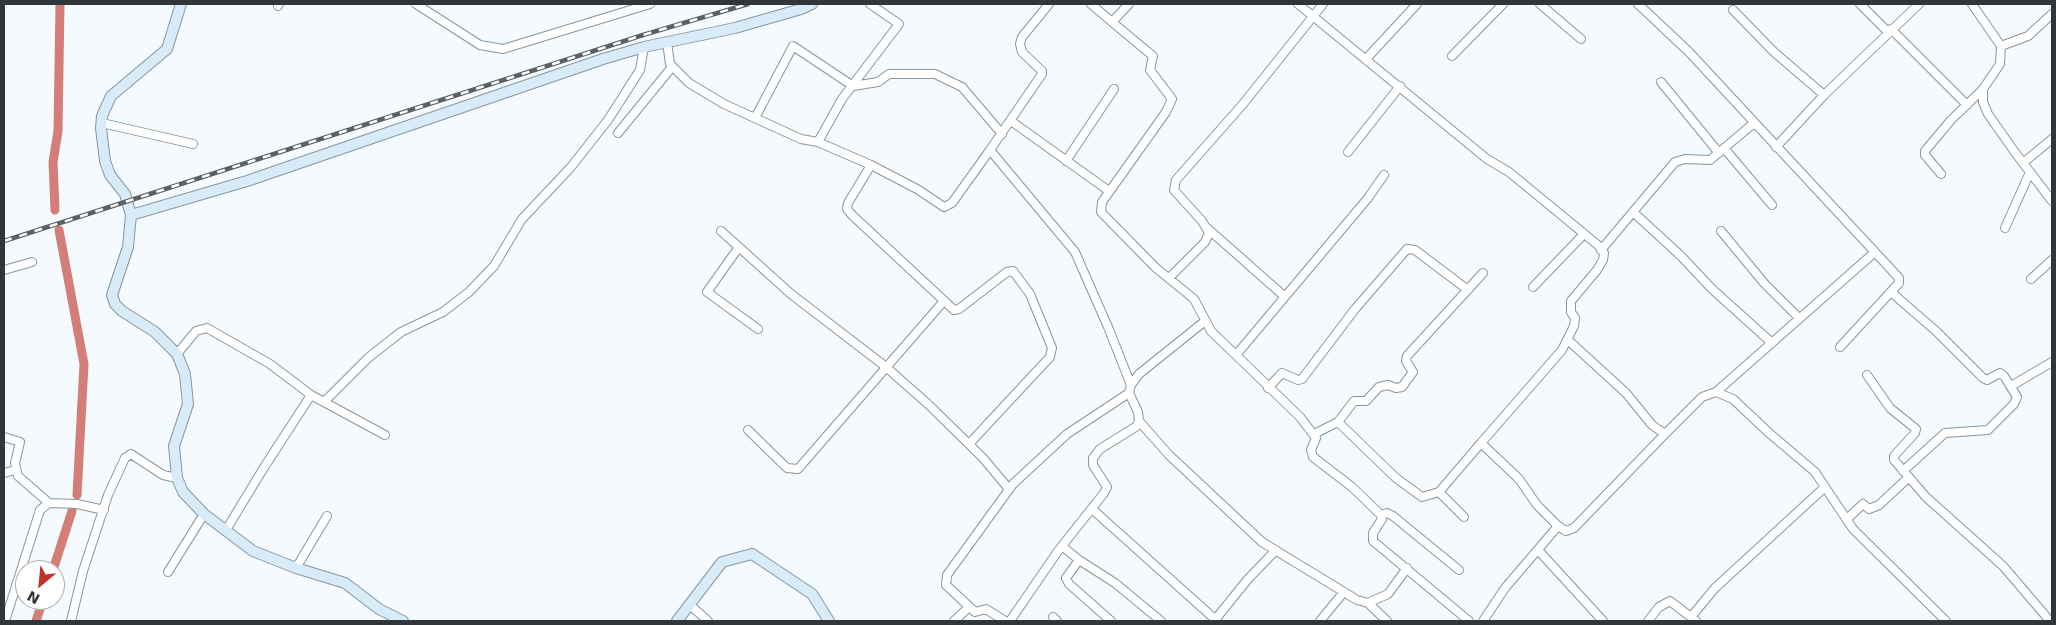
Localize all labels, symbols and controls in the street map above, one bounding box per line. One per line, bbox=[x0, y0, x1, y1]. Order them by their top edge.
north arrow bbox=[15, 560, 65, 610]
text: N bbox=[24, 588, 42, 607]

